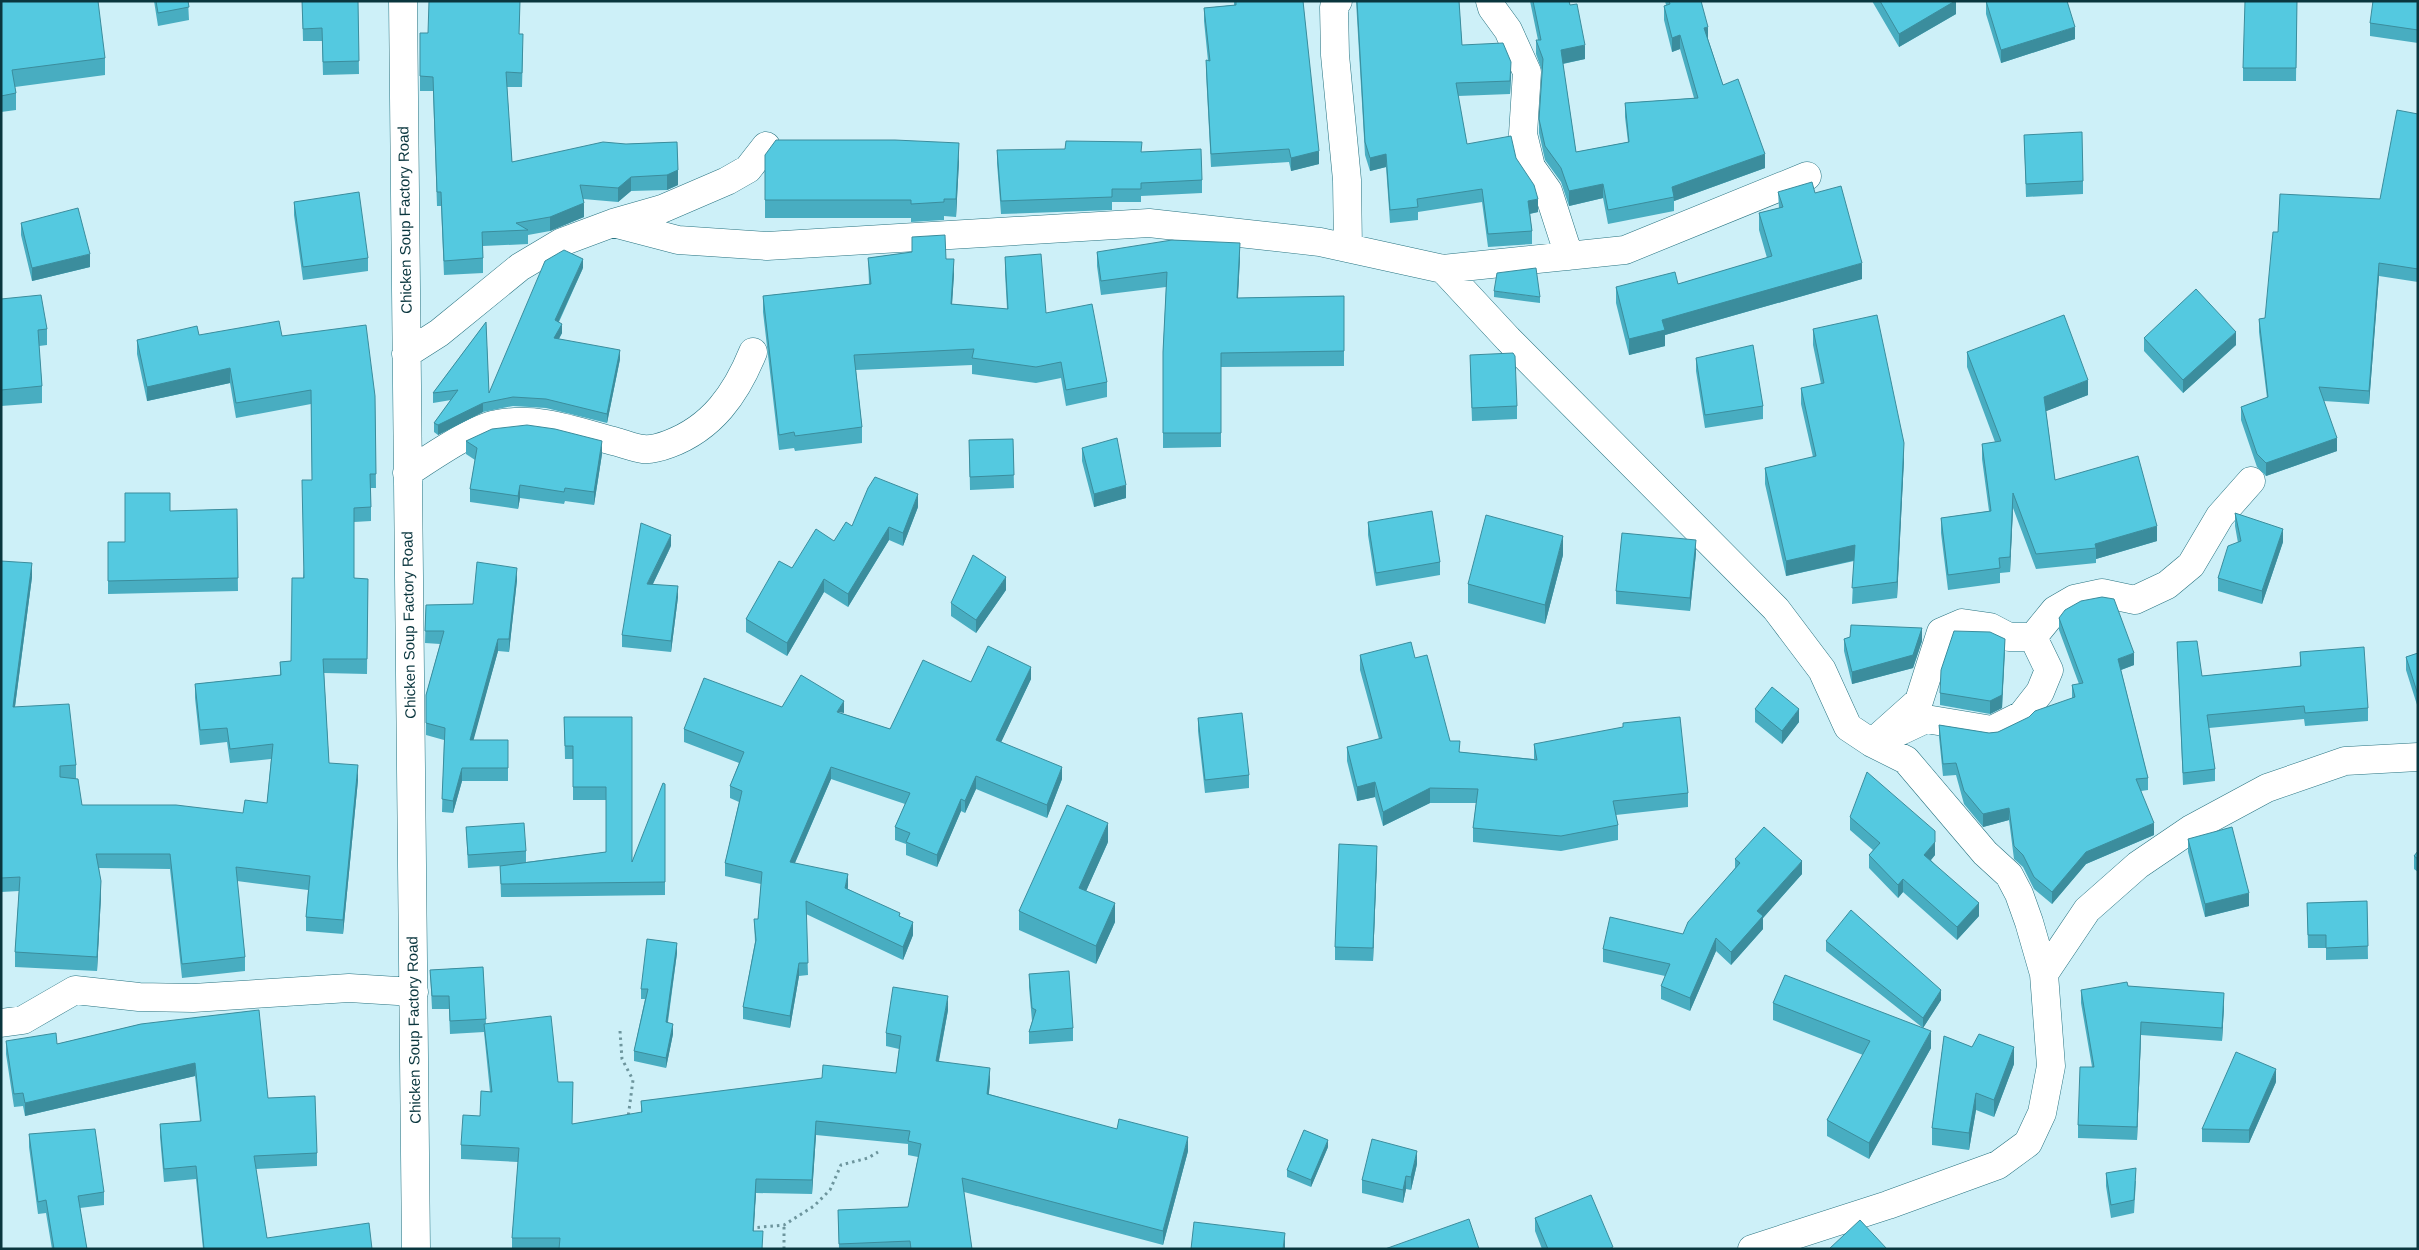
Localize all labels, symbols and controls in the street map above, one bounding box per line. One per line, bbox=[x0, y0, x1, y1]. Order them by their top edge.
street label: Chicken Soup Factory Road bbox=[394, 126, 415, 314]
street label: Chicken Soup Factory Road bbox=[398, 531, 419, 719]
street label: Chicken Soup Factory Road bbox=[403, 936, 424, 1124]

